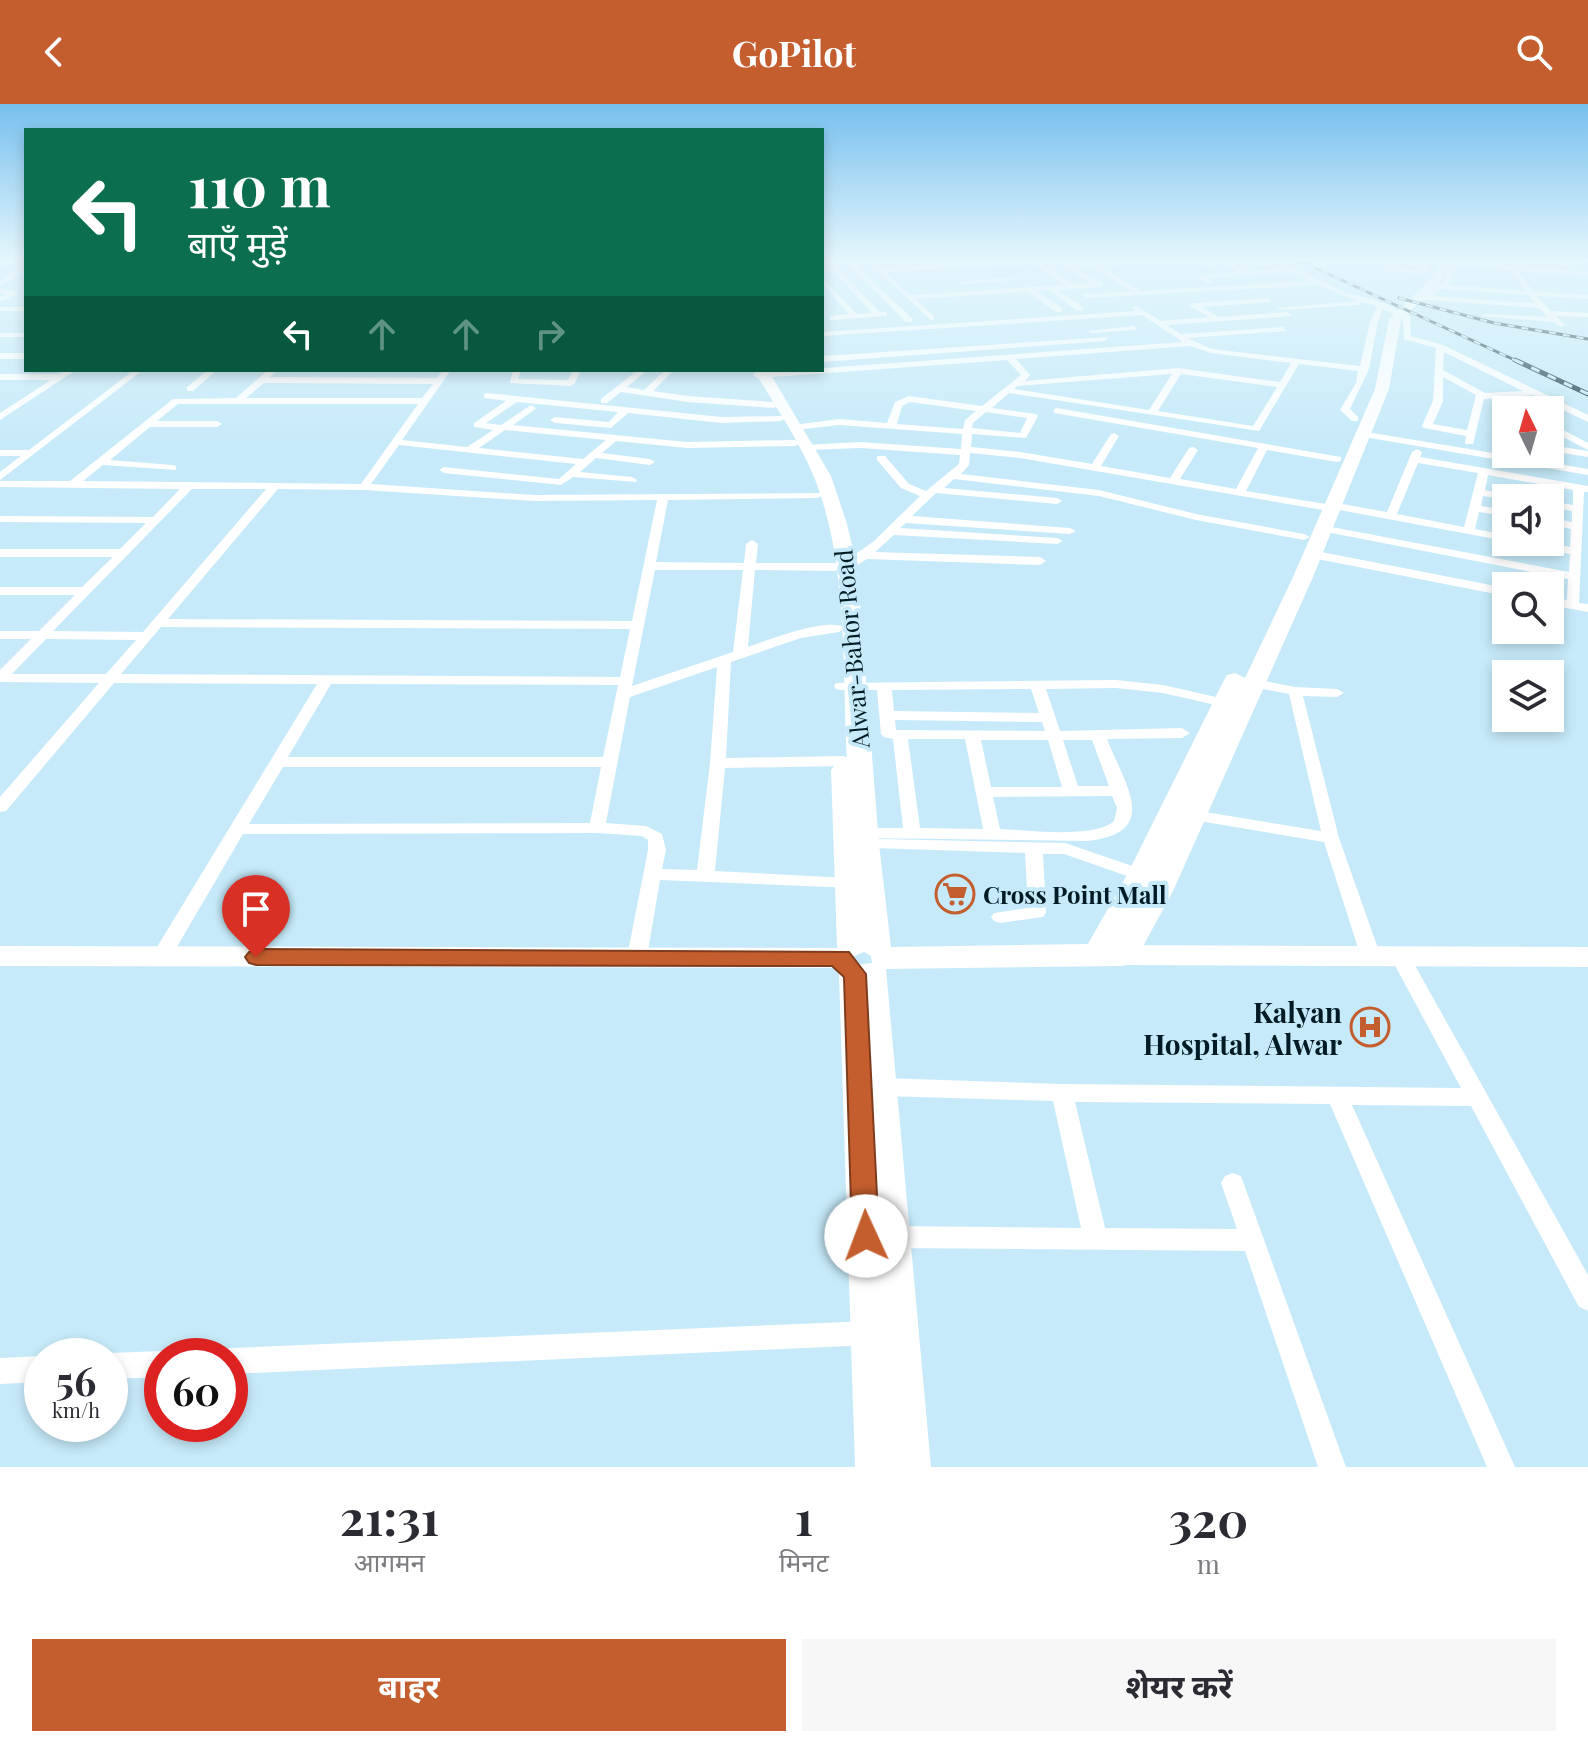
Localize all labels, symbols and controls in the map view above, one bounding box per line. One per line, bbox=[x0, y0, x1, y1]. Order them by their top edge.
text: GoPilot bbox=[732, 28, 856, 76]
icon: back bbox=[32, 30, 76, 74]
icon: search bbox=[1512, 30, 1556, 74]
text: 110 m bbox=[188, 147, 331, 222]
icon: left bbox=[56, 160, 160, 264]
text: बाएँ मुड़ें bbox=[188, 219, 288, 267]
icon: left bbox=[276, 312, 320, 356]
icon: ahead bbox=[360, 312, 404, 356]
icon: ahead bbox=[444, 312, 488, 356]
icon: right bbox=[528, 312, 572, 356]
north arrow bbox=[1492, 396, 1564, 468]
map controls bbox=[1492, 396, 1564, 732]
button: sound bbox=[1492, 484, 1564, 556]
street label: Alwar-Bahor Road bbox=[826, 548, 876, 751]
button: search bbox=[1492, 572, 1564, 644]
button: layers bbox=[1492, 660, 1564, 732]
supermarket icon: Cross Point Mall bbox=[934, 873, 976, 915]
pin bbox=[222, 875, 290, 957]
place label: Cross Point Mall bbox=[983, 878, 1167, 910]
icon: arrive bbox=[234, 887, 278, 931]
place label: Kalyan Hospital, Alwar bbox=[1143, 993, 1342, 1062]
hospital icon: Kalyan Hospital, Alwar bbox=[1349, 1006, 1391, 1048]
position arrow bbox=[824, 1194, 908, 1278]
speed limit sign: 60 bbox=[144, 1338, 248, 1442]
text: 56 bbox=[56, 1353, 96, 1406]
text: km/h bbox=[52, 1396, 100, 1423]
text: 21:31 bbox=[340, 1484, 439, 1548]
text: 1 bbox=[795, 1484, 813, 1548]
text: 320 bbox=[1169, 1486, 1248, 1550]
text: आगमन bbox=[354, 1544, 425, 1579]
text: मिनट bbox=[779, 1544, 829, 1579]
text: m bbox=[1197, 1546, 1220, 1581]
button: बाहर bbox=[32, 1639, 786, 1731]
button: शेयर करें bbox=[802, 1639, 1556, 1731]

